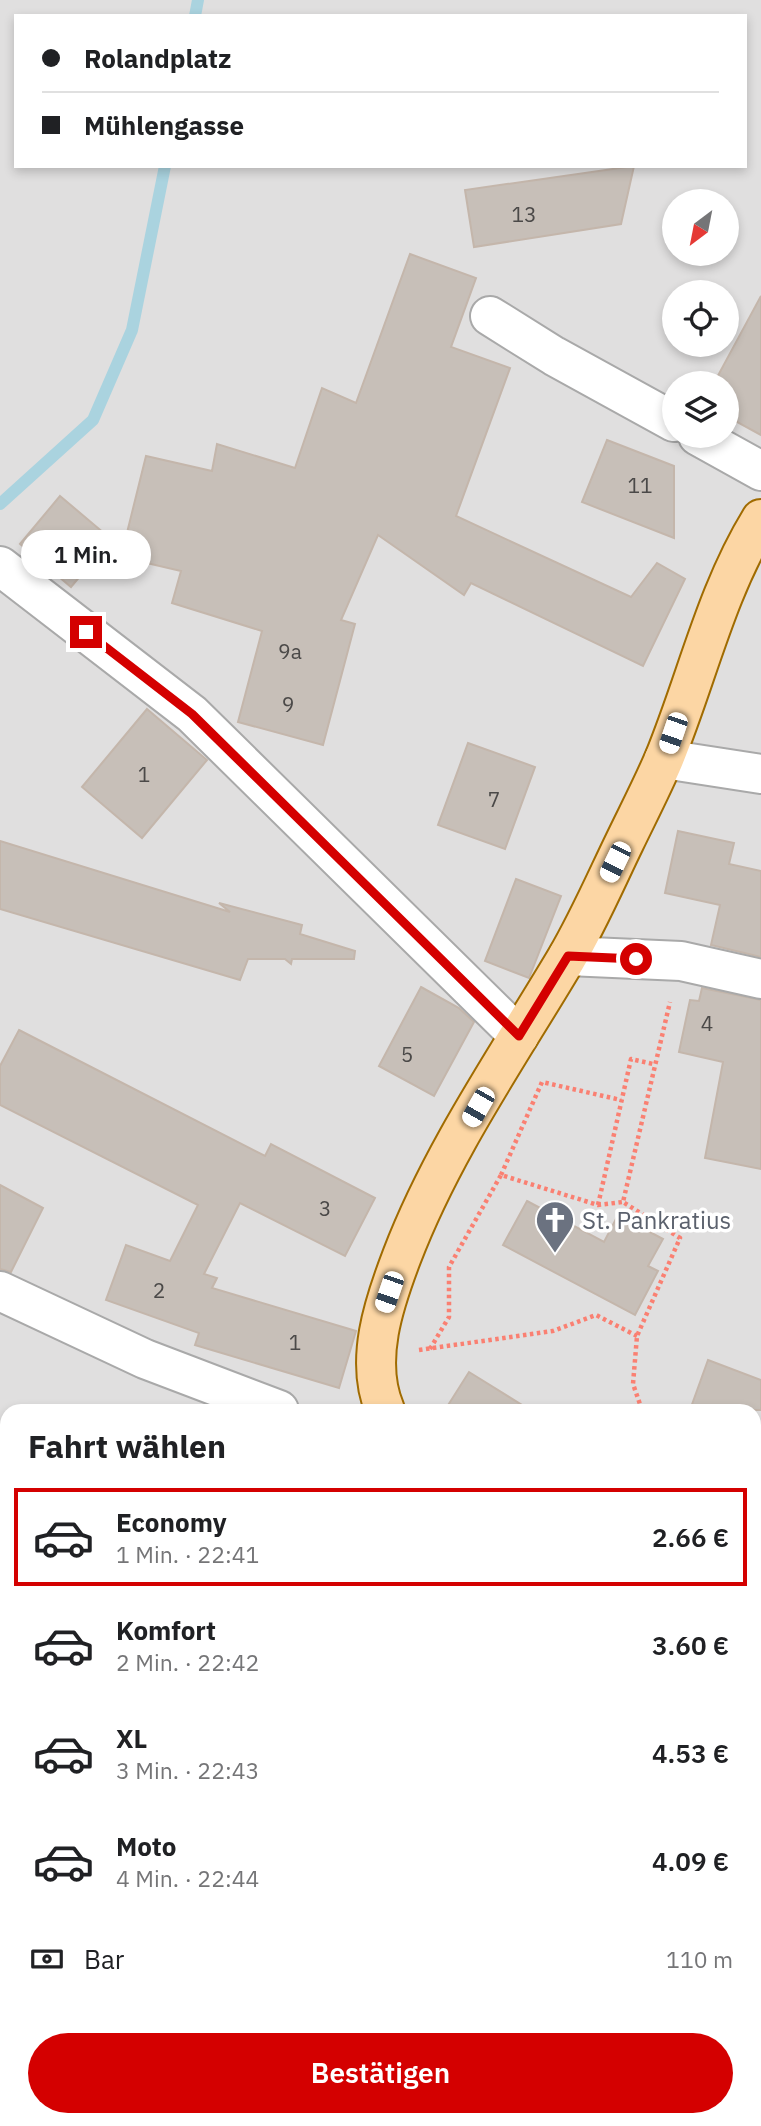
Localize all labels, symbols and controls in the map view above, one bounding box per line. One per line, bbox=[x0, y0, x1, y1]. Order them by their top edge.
text: Rolandplatz bbox=[84, 41, 232, 75]
text: Mühlengasse bbox=[84, 108, 244, 142]
north arrow bbox=[662, 189, 738, 266]
map controls bbox=[662, 189, 739, 448]
house number: 13 bbox=[511, 200, 537, 228]
button: locate bbox=[662, 280, 739, 357]
button: layers bbox=[662, 371, 739, 448]
house number: 11 bbox=[627, 471, 653, 499]
callout: 1 Min. bbox=[21, 530, 151, 580]
text: 1 Min. bbox=[54, 539, 118, 569]
route end bbox=[70, 616, 102, 648]
house number: 9a bbox=[278, 637, 302, 665]
house number: 9 bbox=[282, 690, 294, 718]
car bbox=[657, 710, 690, 756]
house number: 1 bbox=[138, 760, 150, 788]
house number: 7 bbox=[488, 785, 500, 813]
car bbox=[597, 839, 634, 885]
route start bbox=[620, 943, 652, 975]
house number: 4 bbox=[701, 1009, 713, 1037]
house number: 5 bbox=[401, 1040, 413, 1068]
car bbox=[459, 1084, 498, 1130]
house number: 3 bbox=[319, 1194, 331, 1222]
church icon: St. Pankratius bbox=[534, 1199, 576, 1254]
place label: St. Pankratius bbox=[582, 1204, 731, 1236]
car bbox=[373, 1269, 406, 1315]
house number: 2 bbox=[153, 1276, 165, 1304]
house number: 1 bbox=[289, 1328, 301, 1356]
text: Fahrt wählen bbox=[28, 1425, 226, 1467]
text: Economy bbox=[116, 1505, 227, 1539]
icon: car bbox=[32, 1506, 95, 1569]
text: 2.66 € bbox=[652, 1520, 729, 1554]
text: 1 Min. · 22:41 bbox=[116, 1539, 259, 1569]
text: Komfort bbox=[116, 1613, 216, 1647]
icon: car bbox=[32, 1614, 95, 1677]
text: 3.60 € bbox=[652, 1628, 729, 1662]
text: 2 Min. · 22:42 bbox=[116, 1647, 259, 1677]
text: XL bbox=[116, 1721, 147, 1755]
icon: car bbox=[32, 1722, 95, 1785]
text: 4.53 € bbox=[652, 1736, 729, 1770]
text: 3 Min. · 22:43 bbox=[116, 1755, 259, 1785]
text: Moto bbox=[116, 1829, 176, 1863]
icon: car bbox=[32, 1830, 95, 1893]
text: 4.09 € bbox=[652, 1844, 729, 1878]
text: 4 Min. · 22:44 bbox=[116, 1863, 259, 1893]
icon: cash bbox=[28, 1940, 66, 1978]
text: Bar bbox=[84, 1942, 124, 1976]
text: 110 m bbox=[666, 1944, 733, 1974]
button: Bestätigen bbox=[28, 2033, 733, 2113]

